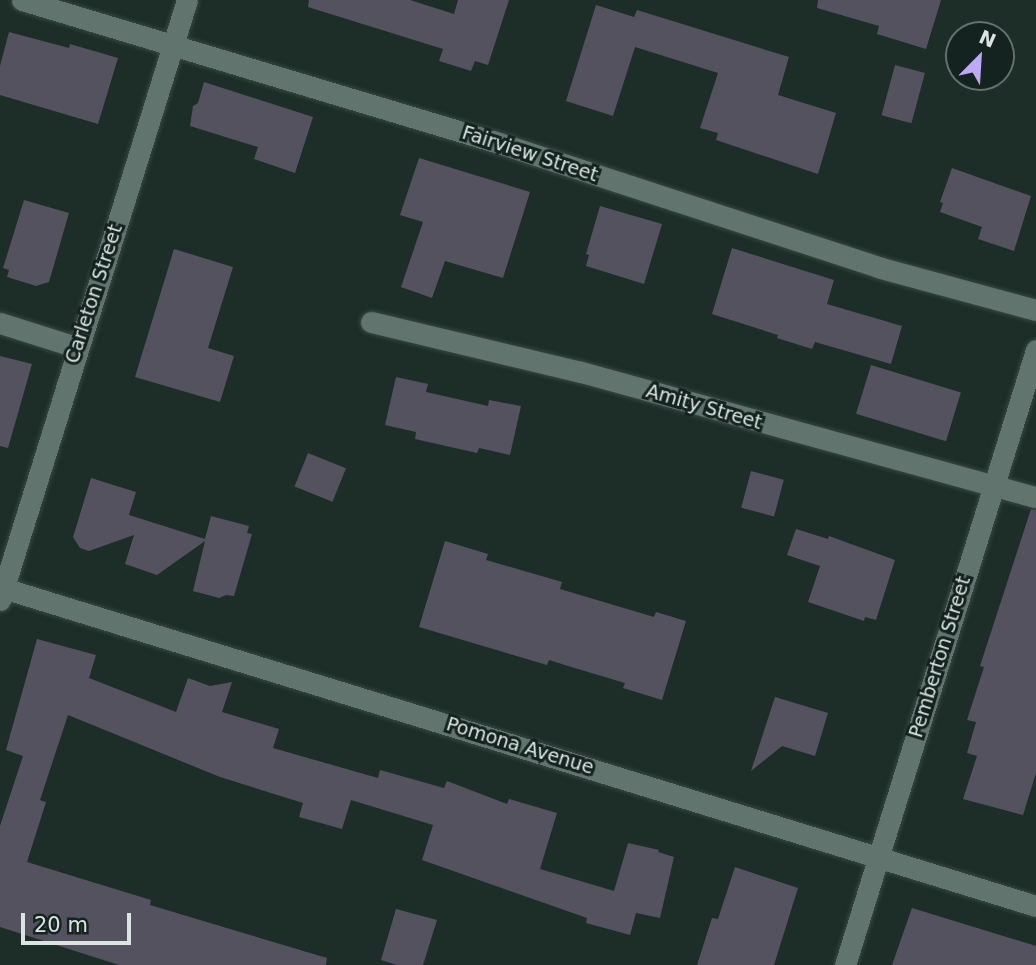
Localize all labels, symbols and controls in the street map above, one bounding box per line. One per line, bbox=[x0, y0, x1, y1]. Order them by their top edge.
north arrow bbox=[945, 21, 1015, 91]
text: N bbox=[976, 25, 999, 52]
street label: Fairview Street bbox=[459, 121, 601, 187]
street label: Carleton Street bbox=[61, 222, 127, 366]
street label: Amity Street bbox=[644, 380, 764, 434]
street label: Pemberton Street bbox=[905, 574, 975, 740]
street label: Pomona Avenue bbox=[444, 713, 596, 779]
scale bar bbox=[24, 898, 135, 942]
text: 20 m bbox=[34, 913, 88, 937]

